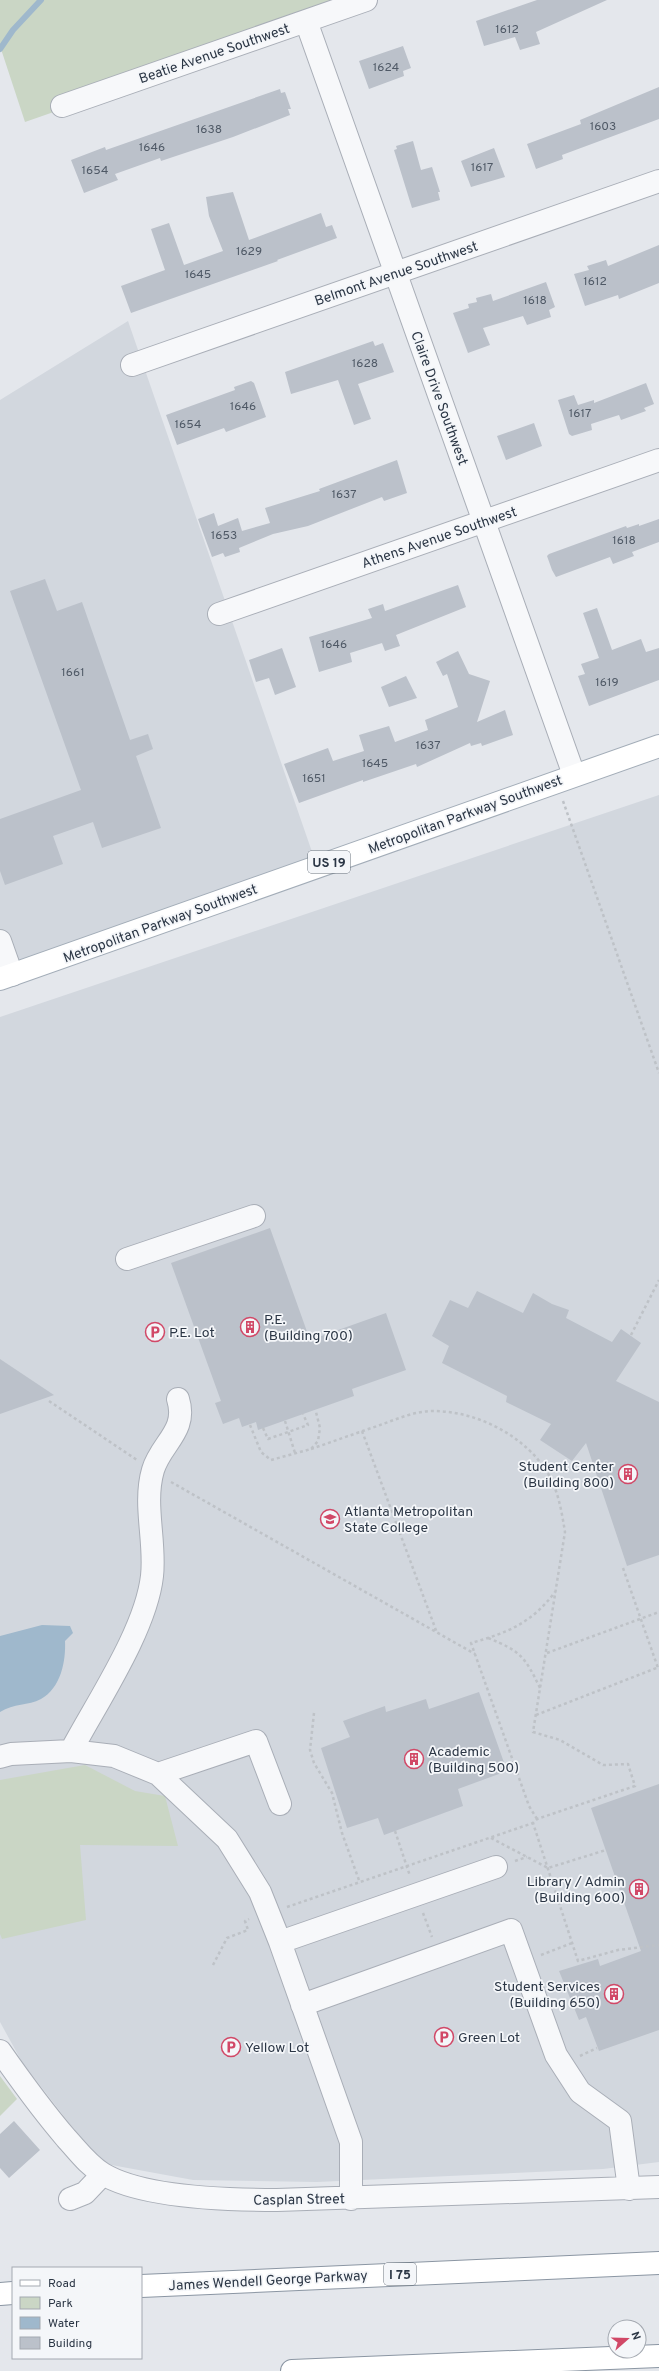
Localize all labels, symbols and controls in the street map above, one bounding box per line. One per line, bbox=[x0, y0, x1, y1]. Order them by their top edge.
street label: Beatie Avenue Southwest bbox=[137, 21, 292, 88]
house number: 1612 bbox=[495, 22, 519, 38]
house number: 1624 bbox=[373, 60, 399, 76]
house number: 1603 bbox=[590, 119, 616, 135]
house number: 1638 bbox=[196, 122, 222, 138]
house number: 1646 bbox=[139, 140, 165, 156]
house number: 1617 bbox=[471, 160, 493, 176]
house number: 1654 bbox=[82, 163, 108, 179]
street label: Belmont Avenue Southwest bbox=[313, 238, 480, 310]
house number: 1629 bbox=[236, 244, 262, 260]
house number: 1645 bbox=[185, 267, 211, 283]
house number: 1612 bbox=[583, 274, 607, 290]
house number: 1618 bbox=[523, 293, 547, 309]
street label: Claire Drive Southwest bbox=[406, 329, 471, 468]
house number: 1628 bbox=[352, 356, 378, 372]
house number: 1646 bbox=[230, 399, 256, 415]
house number: 1617 bbox=[569, 406, 591, 422]
house number: 1654 bbox=[175, 417, 201, 433]
house number: 1637 bbox=[331, 487, 357, 503]
street label: Athens Avenue Southwest bbox=[360, 504, 519, 573]
house number: 1653 bbox=[211, 528, 237, 544]
house number: 1618 bbox=[612, 533, 636, 549]
house number: 1646 bbox=[321, 637, 347, 653]
house number: 1661 bbox=[61, 665, 85, 681]
house number: 1619 bbox=[595, 675, 619, 691]
house number: 1637 bbox=[415, 738, 441, 754]
house number: 1645 bbox=[362, 756, 388, 772]
house number: 1651 bbox=[302, 771, 326, 787]
street label: Metropolitan Parkway Southwest bbox=[366, 772, 565, 859]
road number: US 19 bbox=[308, 851, 350, 873]
street label: Metropolitan Parkway Southwest bbox=[61, 881, 260, 968]
place label: P.E. (Building 700) bbox=[264, 1312, 353, 1345]
building icon: P.E. (Building 700) bbox=[239, 1316, 261, 1338]
parking icon: P.E. Lot bbox=[144, 1321, 166, 1343]
place label: P.E. Lot bbox=[169, 1325, 215, 1342]
place label: Student Center (Building 800) bbox=[518, 1459, 615, 1492]
building icon: Student Center (Building 800) bbox=[617, 1463, 639, 1485]
place label: Atlanta Metropolitan State College bbox=[344, 1504, 473, 1537]
school or university icon: Atlanta Metropolitan State College bbox=[319, 1508, 341, 1530]
place label: Academic (Building 500) bbox=[428, 1744, 519, 1777]
building icon: Academic (Building 500) bbox=[403, 1748, 425, 1770]
place label: Library / Admin (Building 600) bbox=[527, 1874, 625, 1907]
building icon: Library / Admin (Building 600) bbox=[628, 1878, 650, 1900]
place label: Student Services (Building 650) bbox=[494, 1979, 600, 2012]
building icon: Student Services (Building 650) bbox=[603, 1983, 625, 2005]
parking icon: Green Lot bbox=[433, 2026, 455, 2048]
place label: Green Lot bbox=[458, 2030, 520, 2047]
parking icon: Yellow Lot bbox=[220, 2036, 242, 2058]
place label: Yellow Lot bbox=[245, 2040, 309, 2057]
street label: Casplan Street bbox=[253, 2191, 345, 2210]
road number: I 75 bbox=[384, 2263, 416, 2285]
legend bbox=[12, 2267, 142, 2359]
street label: James Wendell George Parkway bbox=[168, 2268, 368, 2295]
text: Road bbox=[48, 2276, 76, 2292]
text: Park bbox=[48, 2296, 73, 2312]
text: Water bbox=[48, 2316, 80, 2332]
north arrow bbox=[607, 2319, 647, 2359]
text: N bbox=[628, 2330, 643, 2342]
text: Building bbox=[48, 2336, 92, 2352]

